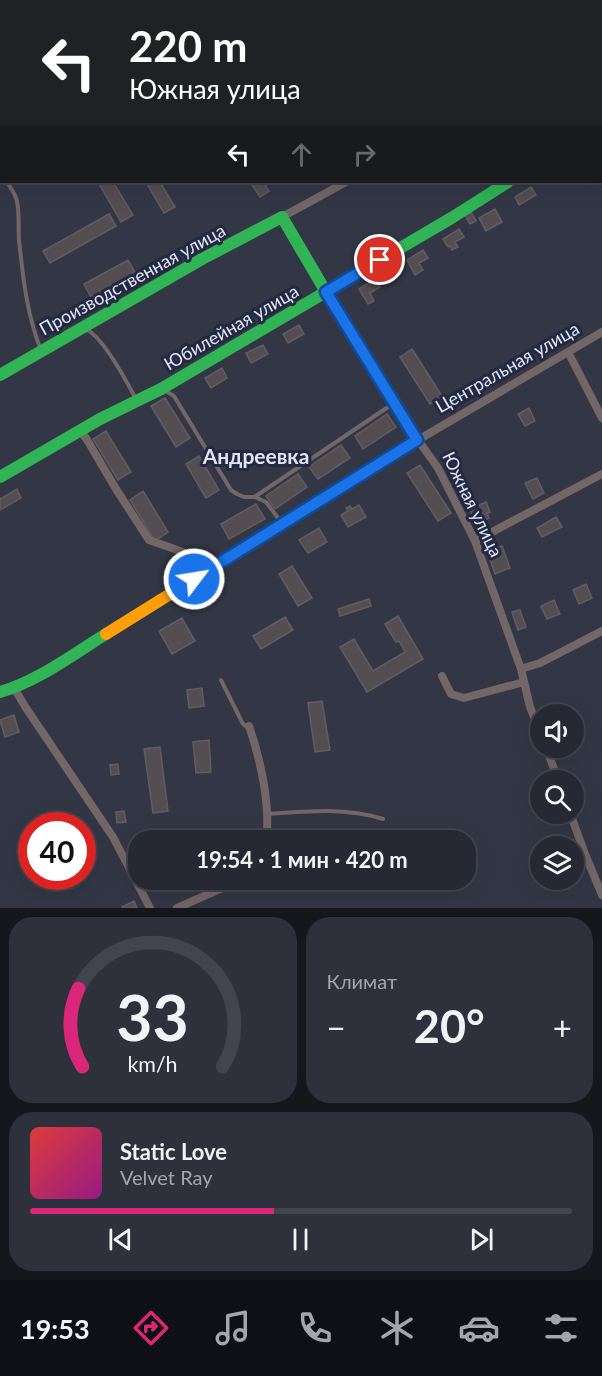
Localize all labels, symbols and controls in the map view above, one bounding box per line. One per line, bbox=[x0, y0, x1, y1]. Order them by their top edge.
text: 220 m bbox=[129, 21, 247, 71]
icon: left bbox=[30, 24, 108, 102]
text: Южная улица bbox=[129, 72, 301, 105]
icon: left bbox=[222, 138, 255, 171]
icon: ahead bbox=[285, 138, 318, 171]
icon: right bbox=[348, 138, 381, 171]
street label: Производственная улица bbox=[35, 219, 229, 339]
pin bbox=[354, 234, 405, 285]
icon: arrive bbox=[363, 243, 396, 276]
street label: Юбилейная улица bbox=[160, 280, 302, 374]
street label: Центральная улица bbox=[431, 317, 583, 417]
district label: Андреевка bbox=[202, 443, 309, 468]
street label: Южная улица bbox=[438, 448, 508, 560]
position arrow bbox=[162, 547, 226, 611]
map controls bbox=[530, 704, 584, 890]
button: sound bbox=[530, 704, 584, 758]
button: search bbox=[530, 770, 584, 824]
speed limit sign: 40 bbox=[18, 812, 96, 890]
button: layers bbox=[530, 836, 584, 890]
text: 19:54 · 1 мин · 420 m bbox=[196, 846, 408, 873]
text: Климат bbox=[327, 969, 397, 993]
text: 33 bbox=[117, 979, 189, 1054]
text: 20° bbox=[414, 999, 485, 1053]
text: − bbox=[327, 1007, 346, 1047]
text: + bbox=[553, 1007, 572, 1047]
text: km/h bbox=[128, 1051, 178, 1077]
text: Static Love bbox=[120, 1138, 227, 1165]
text: Velvet Ray bbox=[120, 1165, 213, 1189]
icon: previous bbox=[104, 1223, 137, 1256]
icon: pause bbox=[284, 1223, 317, 1256]
icon: next bbox=[465, 1223, 498, 1256]
icon: directions bbox=[130, 1307, 172, 1349]
icon: music bbox=[212, 1307, 254, 1349]
icon: phone bbox=[294, 1307, 336, 1349]
icon: climate bbox=[376, 1307, 418, 1349]
icon: car bbox=[458, 1307, 500, 1349]
icon: filters bbox=[540, 1307, 582, 1349]
text: 19:53 bbox=[20, 1312, 90, 1345]

